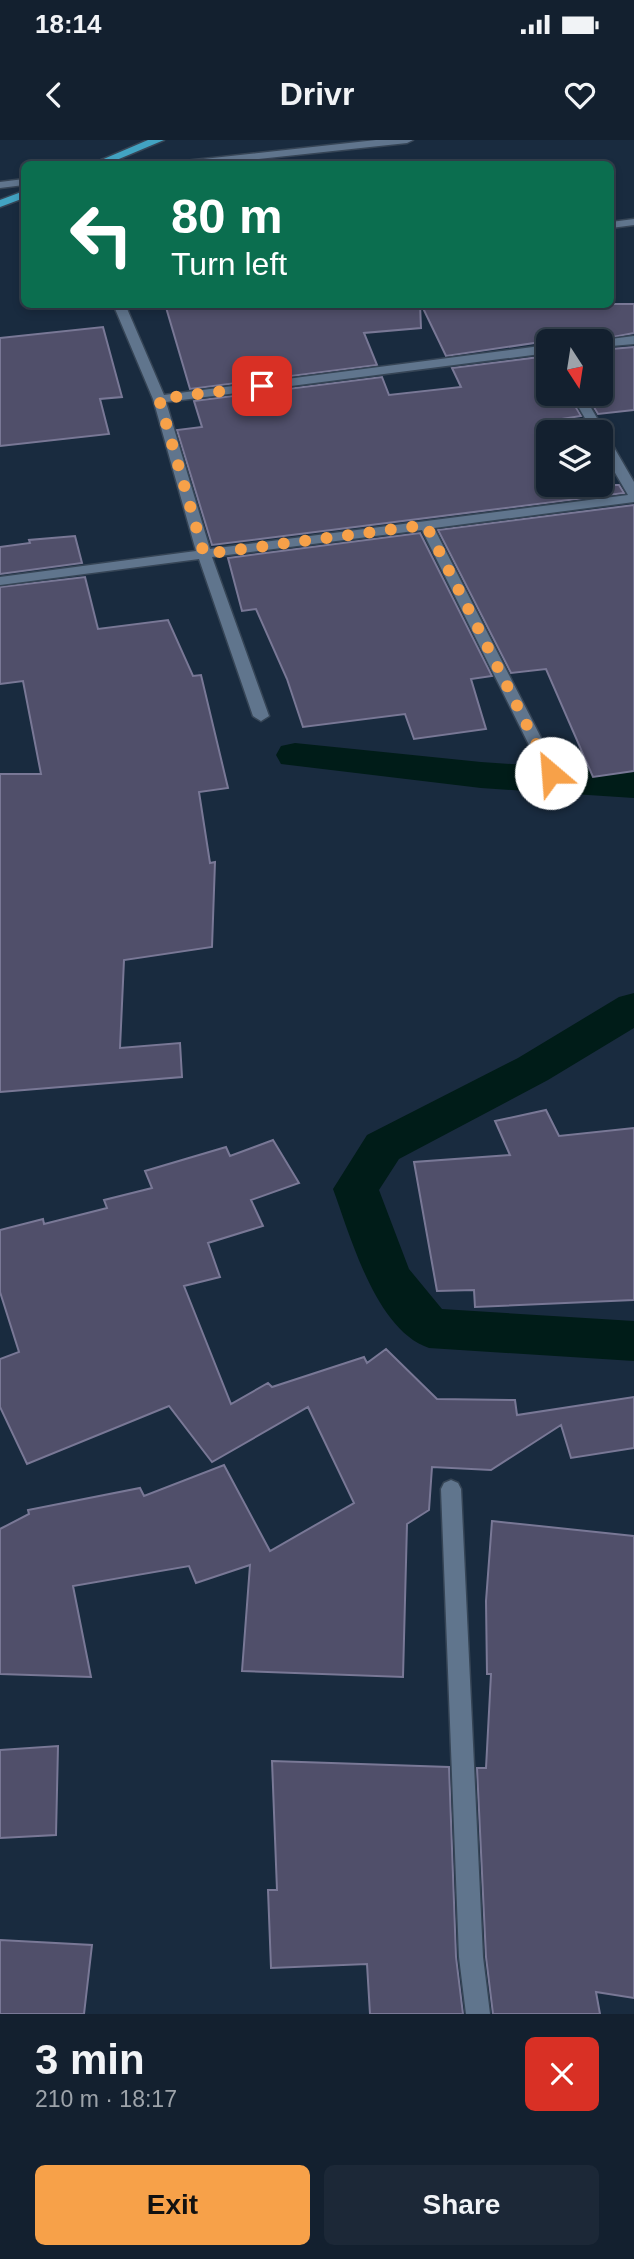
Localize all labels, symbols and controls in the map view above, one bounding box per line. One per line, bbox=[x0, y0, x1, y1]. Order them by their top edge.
text: 18:14 bbox=[35, 9, 102, 39]
icon: back bbox=[35, 76, 73, 114]
text: Drivr bbox=[280, 76, 354, 112]
icon: heart bbox=[561, 76, 599, 114]
icon: left bbox=[56, 189, 147, 280]
text: 80 m bbox=[171, 189, 283, 243]
text: Turn left bbox=[171, 246, 287, 282]
north arrow bbox=[536, 329, 612, 406]
map controls bbox=[536, 329, 613, 497]
pin bbox=[232, 356, 292, 416]
icon: arrive bbox=[243, 367, 281, 405]
button: layers bbox=[536, 420, 613, 497]
position arrow bbox=[514, 736, 588, 810]
text: 3 min bbox=[35, 2036, 145, 2083]
button: close bbox=[525, 2037, 599, 2111]
text: 210 m · 18:17 bbox=[35, 2086, 177, 2112]
button: Exit bbox=[35, 2165, 310, 2245]
button: Share bbox=[324, 2165, 599, 2245]

